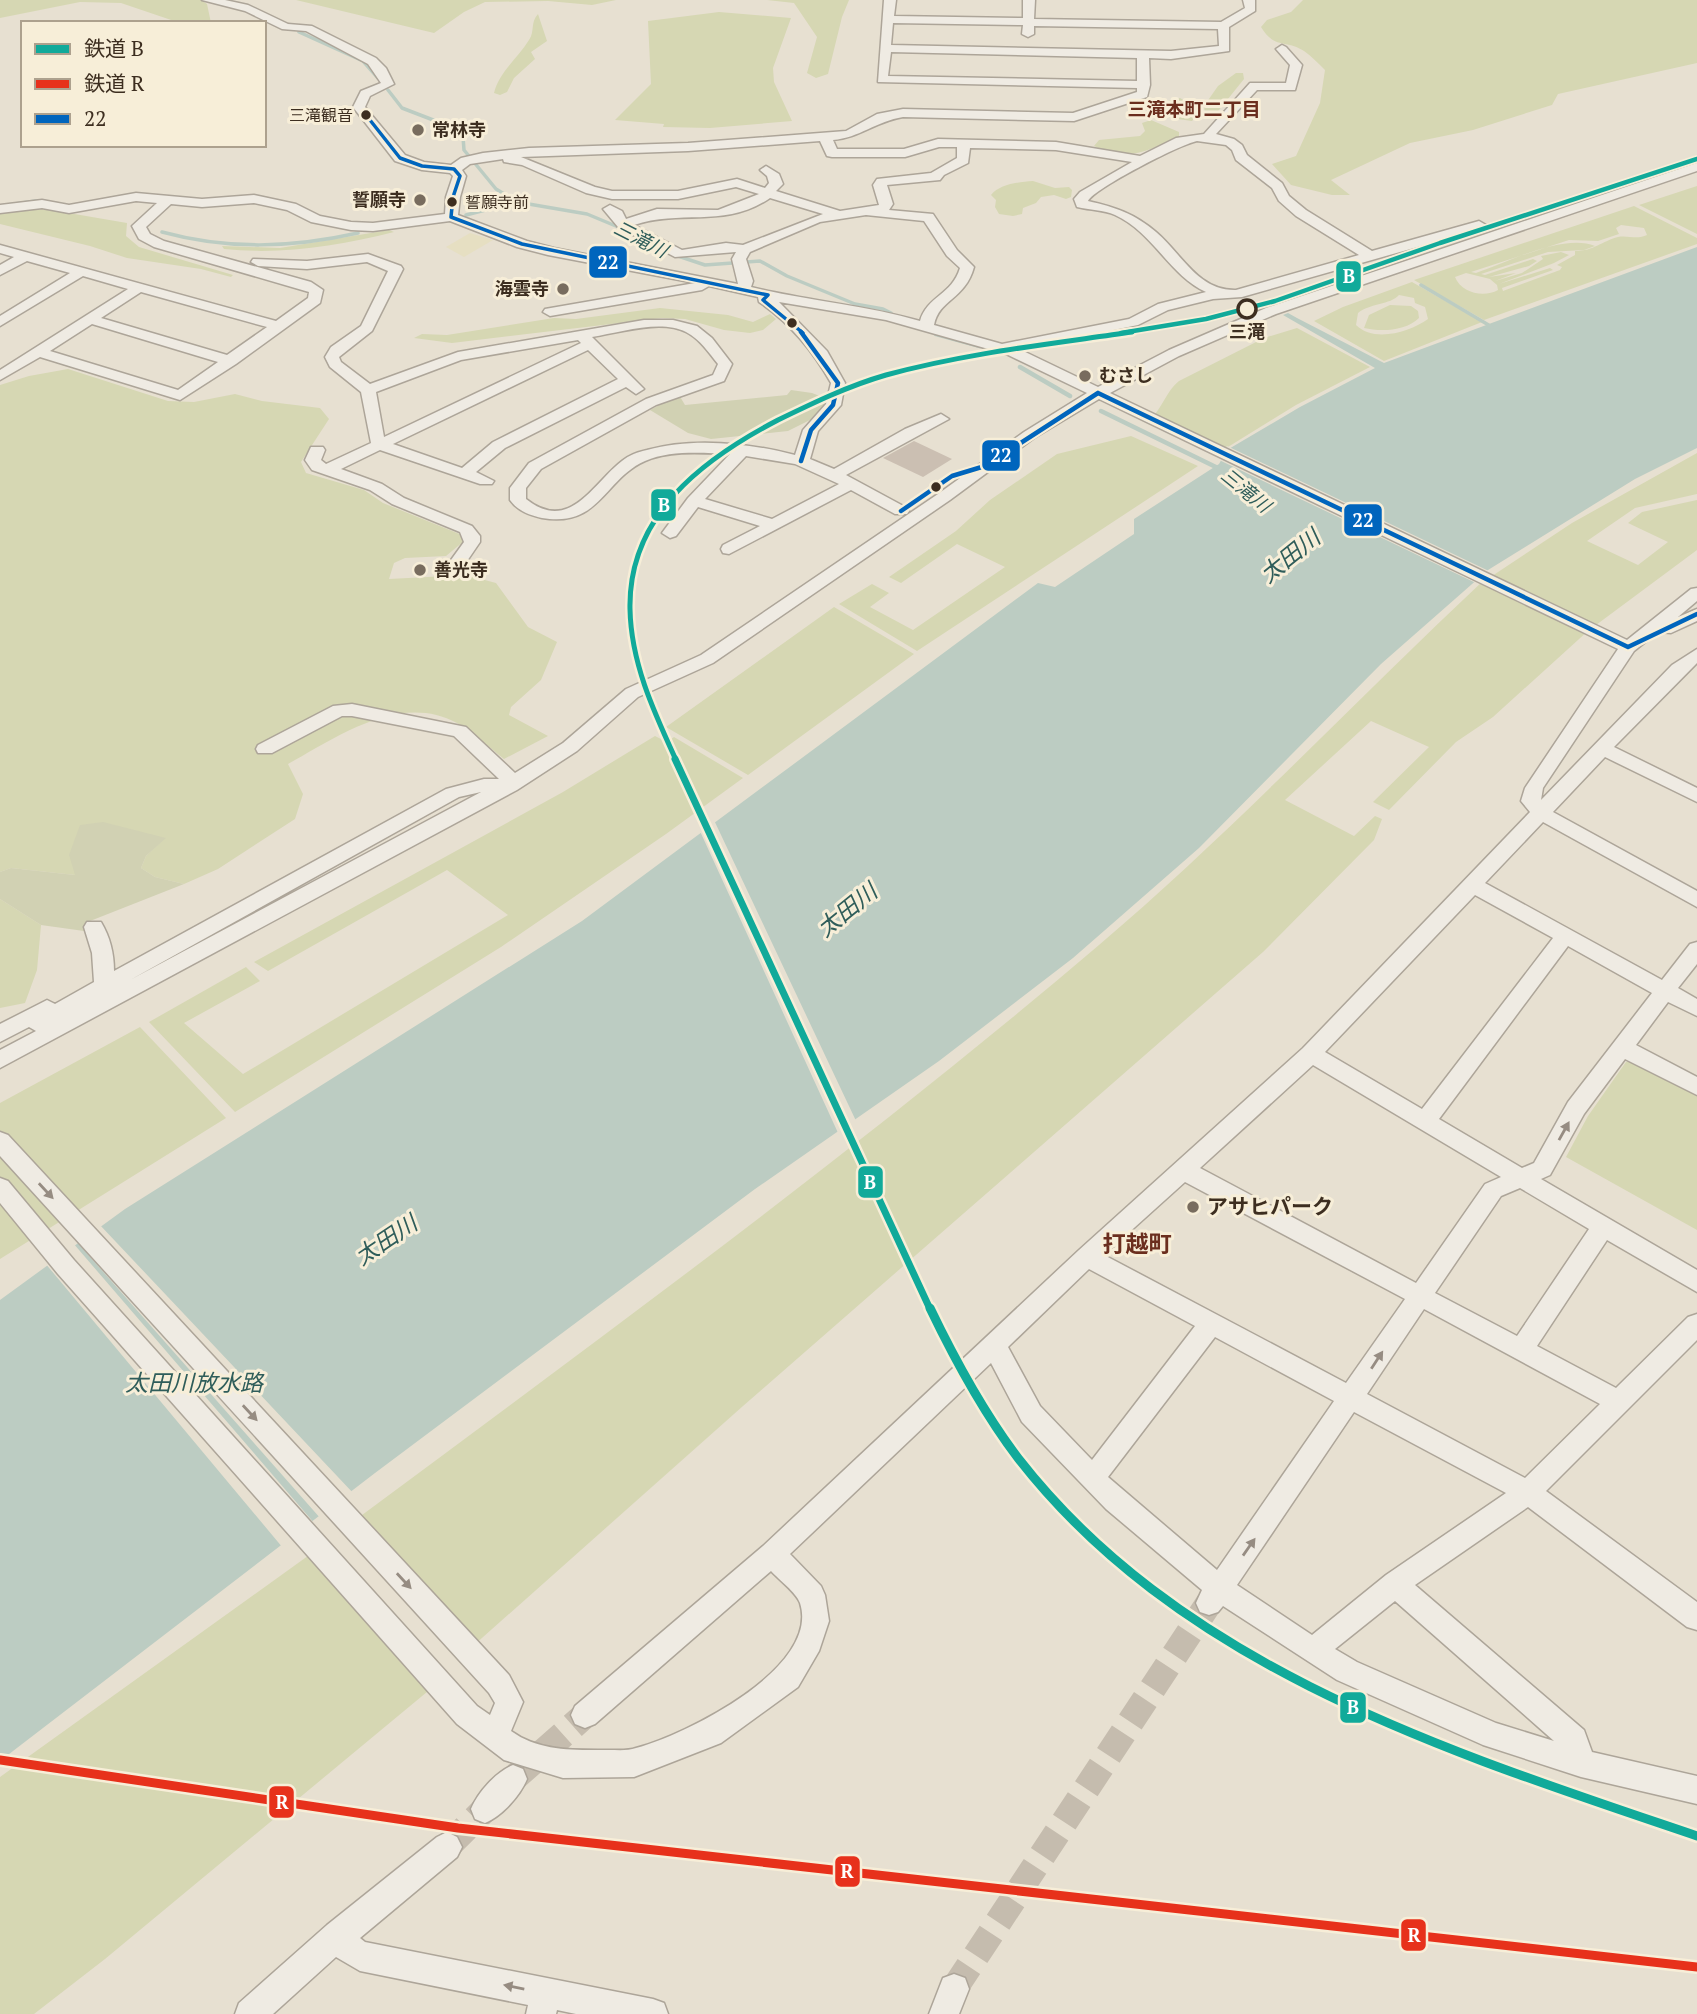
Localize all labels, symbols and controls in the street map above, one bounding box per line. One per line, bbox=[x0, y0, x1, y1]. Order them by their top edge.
legend bbox=[21, 21, 266, 147]
text: 鉄道 B bbox=[84, 34, 144, 62]
text: 鉄道 R bbox=[84, 69, 145, 97]
district label: 三滝本町二丁目 bbox=[1127, 96, 1261, 121]
text: 22 bbox=[84, 104, 106, 132]
place label: 三滝観音 bbox=[289, 104, 353, 126]
marker: 三滝観音 bbox=[359, 108, 373, 122]
place label: 常林寺 bbox=[432, 117, 486, 141]
marker: 常林寺 bbox=[410, 122, 426, 138]
place label: 誓願寺 bbox=[352, 187, 406, 211]
place label: 誓願寺前 bbox=[465, 191, 529, 213]
marker: 誓願寺 bbox=[412, 192, 428, 208]
marker: 誓願寺前 bbox=[445, 195, 459, 209]
water label: 三滝川 bbox=[610, 214, 674, 264]
line badge: 22 bbox=[588, 245, 628, 279]
text: 22 bbox=[597, 249, 619, 274]
line badge: B bbox=[1335, 260, 1362, 293]
text: B bbox=[1343, 263, 1355, 288]
place label: 海雲寺 bbox=[495, 276, 549, 300]
marker: 海雲寺 bbox=[555, 281, 571, 297]
marker: 三滝 bbox=[1237, 299, 1257, 319]
unlabelled marker bbox=[785, 316, 799, 330]
place label: 三滝 bbox=[1229, 319, 1265, 343]
place label: むさし bbox=[1099, 363, 1153, 387]
marker: むさし bbox=[1077, 368, 1093, 384]
line badge: 22 bbox=[981, 439, 1021, 472]
text: 22 bbox=[990, 442, 1012, 467]
water label: 三滝川 bbox=[1216, 462, 1278, 519]
unlabelled marker bbox=[929, 480, 943, 494]
line badge: B bbox=[650, 488, 677, 522]
text: B bbox=[658, 492, 670, 517]
line badge: 22 bbox=[1343, 503, 1383, 537]
text: 22 bbox=[1352, 507, 1374, 532]
water label: 太田川 bbox=[1253, 520, 1329, 589]
place label: 善光寺 bbox=[434, 557, 488, 581]
marker: 善光寺 bbox=[412, 562, 428, 578]
water label: 太田川 bbox=[810, 874, 886, 943]
one-way arrow bbox=[1558, 1121, 1569, 1141]
line badge: B bbox=[857, 1165, 884, 1199]
text: B bbox=[864, 1169, 876, 1194]
one-way arrow bbox=[38, 1183, 53, 1200]
place label: アサヒパーク bbox=[1207, 1192, 1333, 1220]
marker: アサヒパーク bbox=[1185, 1199, 1201, 1215]
water label: 太田川 bbox=[348, 1206, 425, 1272]
district label: 打越町 bbox=[1103, 1228, 1172, 1259]
one-way arrow bbox=[1370, 1350, 1383, 1369]
water label: 太田川放水路 bbox=[125, 1367, 265, 1398]
one-way arrow bbox=[241, 1404, 257, 1421]
one-way arrow bbox=[1242, 1538, 1255, 1557]
one-way arrow bbox=[395, 1572, 411, 1589]
line badge: B bbox=[1339, 1691, 1367, 1724]
text: B bbox=[1347, 1694, 1359, 1719]
line badge: R bbox=[268, 1785, 295, 1819]
text: R bbox=[275, 1789, 289, 1814]
line badge: R bbox=[834, 1855, 861, 1888]
text: R bbox=[840, 1858, 854, 1883]
line badge: R bbox=[1400, 1918, 1427, 1952]
text: R bbox=[1407, 1922, 1421, 1947]
one-way arrow bbox=[502, 1982, 524, 1993]

